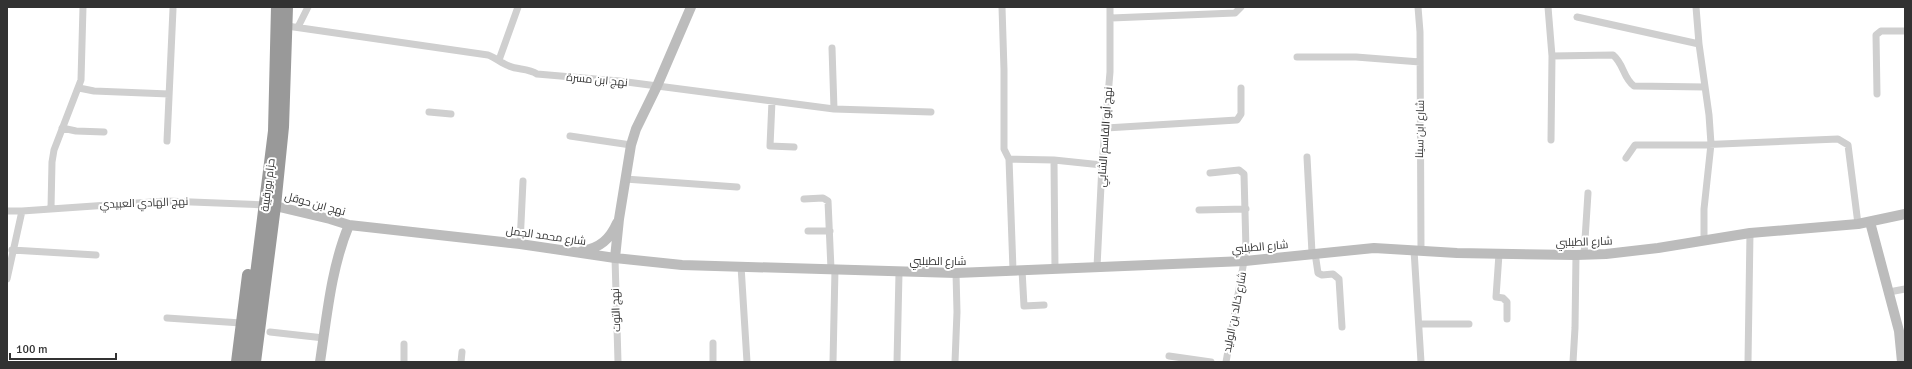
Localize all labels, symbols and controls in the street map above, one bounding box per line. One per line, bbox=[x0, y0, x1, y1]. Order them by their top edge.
street label: نهج ابن مسرة bbox=[566, 71, 628, 90]
street label: نهج أبو القاسم الشابي bbox=[1094, 86, 1117, 188]
street label: شارع ابن سينا bbox=[1413, 100, 1428, 158]
street label: حزام بورقيبة bbox=[258, 158, 279, 212]
street label: نهج ابن حوقل bbox=[283, 190, 347, 219]
street label: نهج الهادي العبيدي bbox=[99, 195, 189, 213]
street label: شارع محمد الجمل bbox=[505, 224, 587, 249]
street label: شارع الطبلبي bbox=[1555, 235, 1613, 251]
street label: شارع الطبلبي bbox=[1231, 238, 1289, 258]
street label: شارع الطبلبي bbox=[910, 255, 966, 270]
street label: شارع خالد بن الوليد bbox=[1221, 271, 1250, 354]
street label: نهج التوت bbox=[609, 288, 624, 332]
scale bar bbox=[10, 335, 116, 361]
text: 100 m bbox=[16, 342, 48, 357]

